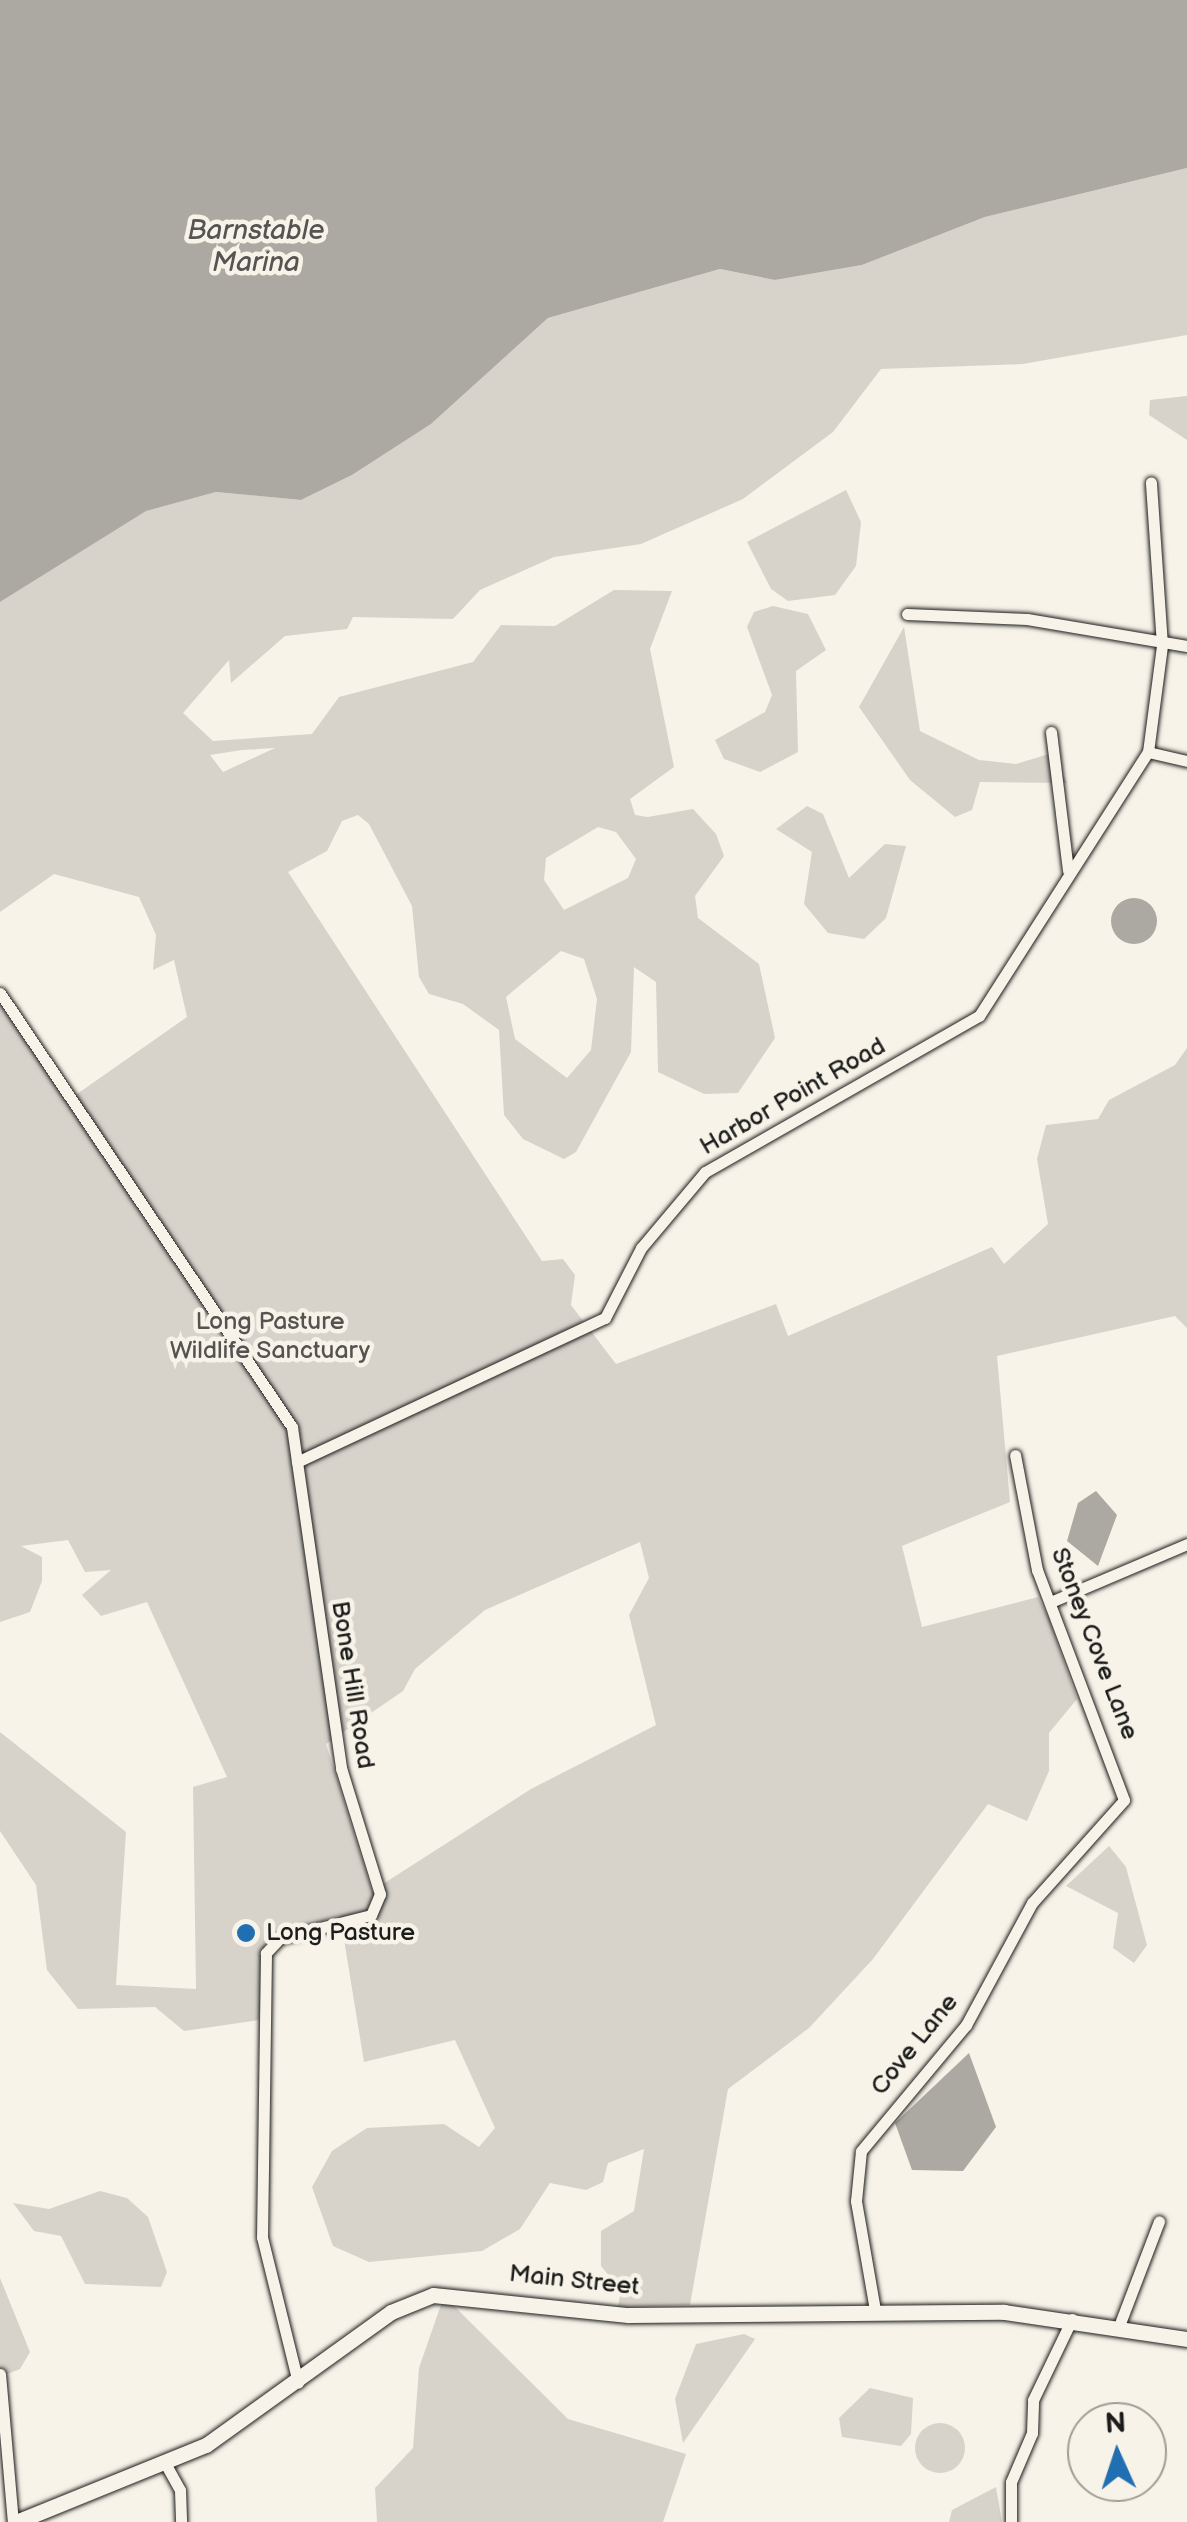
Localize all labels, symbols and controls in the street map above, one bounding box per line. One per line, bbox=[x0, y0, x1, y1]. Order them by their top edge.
water label: Barnstable Marina bbox=[188, 214, 324, 280]
street label: Harbor Point Road bbox=[695, 1032, 891, 1162]
park label: Long Pasture Wildlife Sanctuary bbox=[170, 1308, 370, 1367]
street label: Stoney Cove Lane bbox=[1043, 1543, 1145, 1745]
street label: Bone Hill Road bbox=[324, 1599, 380, 1771]
place label: Long Pasture bbox=[266, 1918, 415, 1948]
marker: Long Pasture bbox=[235, 1922, 257, 1944]
street label: Cove Lane bbox=[865, 1988, 965, 2102]
street label: Main Street bbox=[507, 2259, 641, 2303]
north arrow bbox=[1067, 2402, 1167, 2502]
text: N bbox=[1104, 2407, 1127, 2441]

